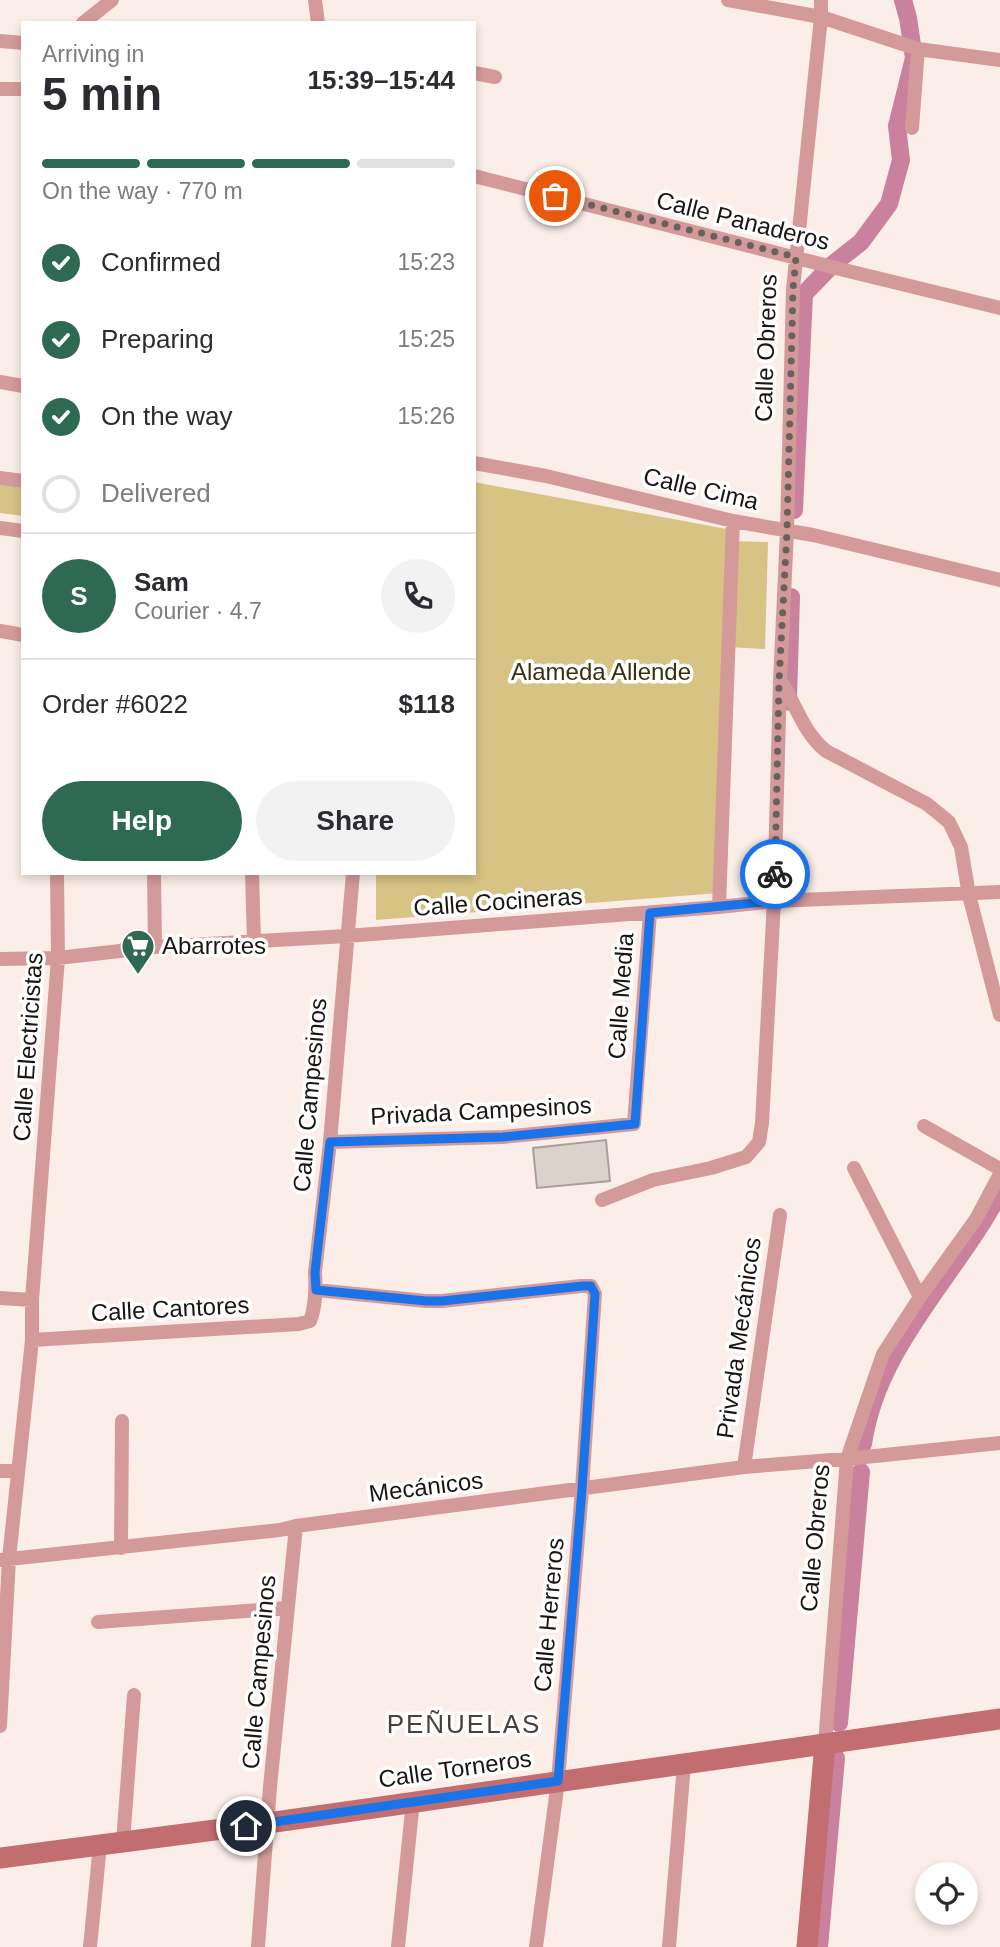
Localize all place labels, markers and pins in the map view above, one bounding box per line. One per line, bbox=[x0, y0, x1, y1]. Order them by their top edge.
pin bbox=[525, 166, 585, 226]
supermarket icon: Abarrotes bbox=[119, 927, 157, 976]
place label: Abarrotes bbox=[162, 932, 266, 959]
pin bbox=[216, 1796, 276, 1856]

